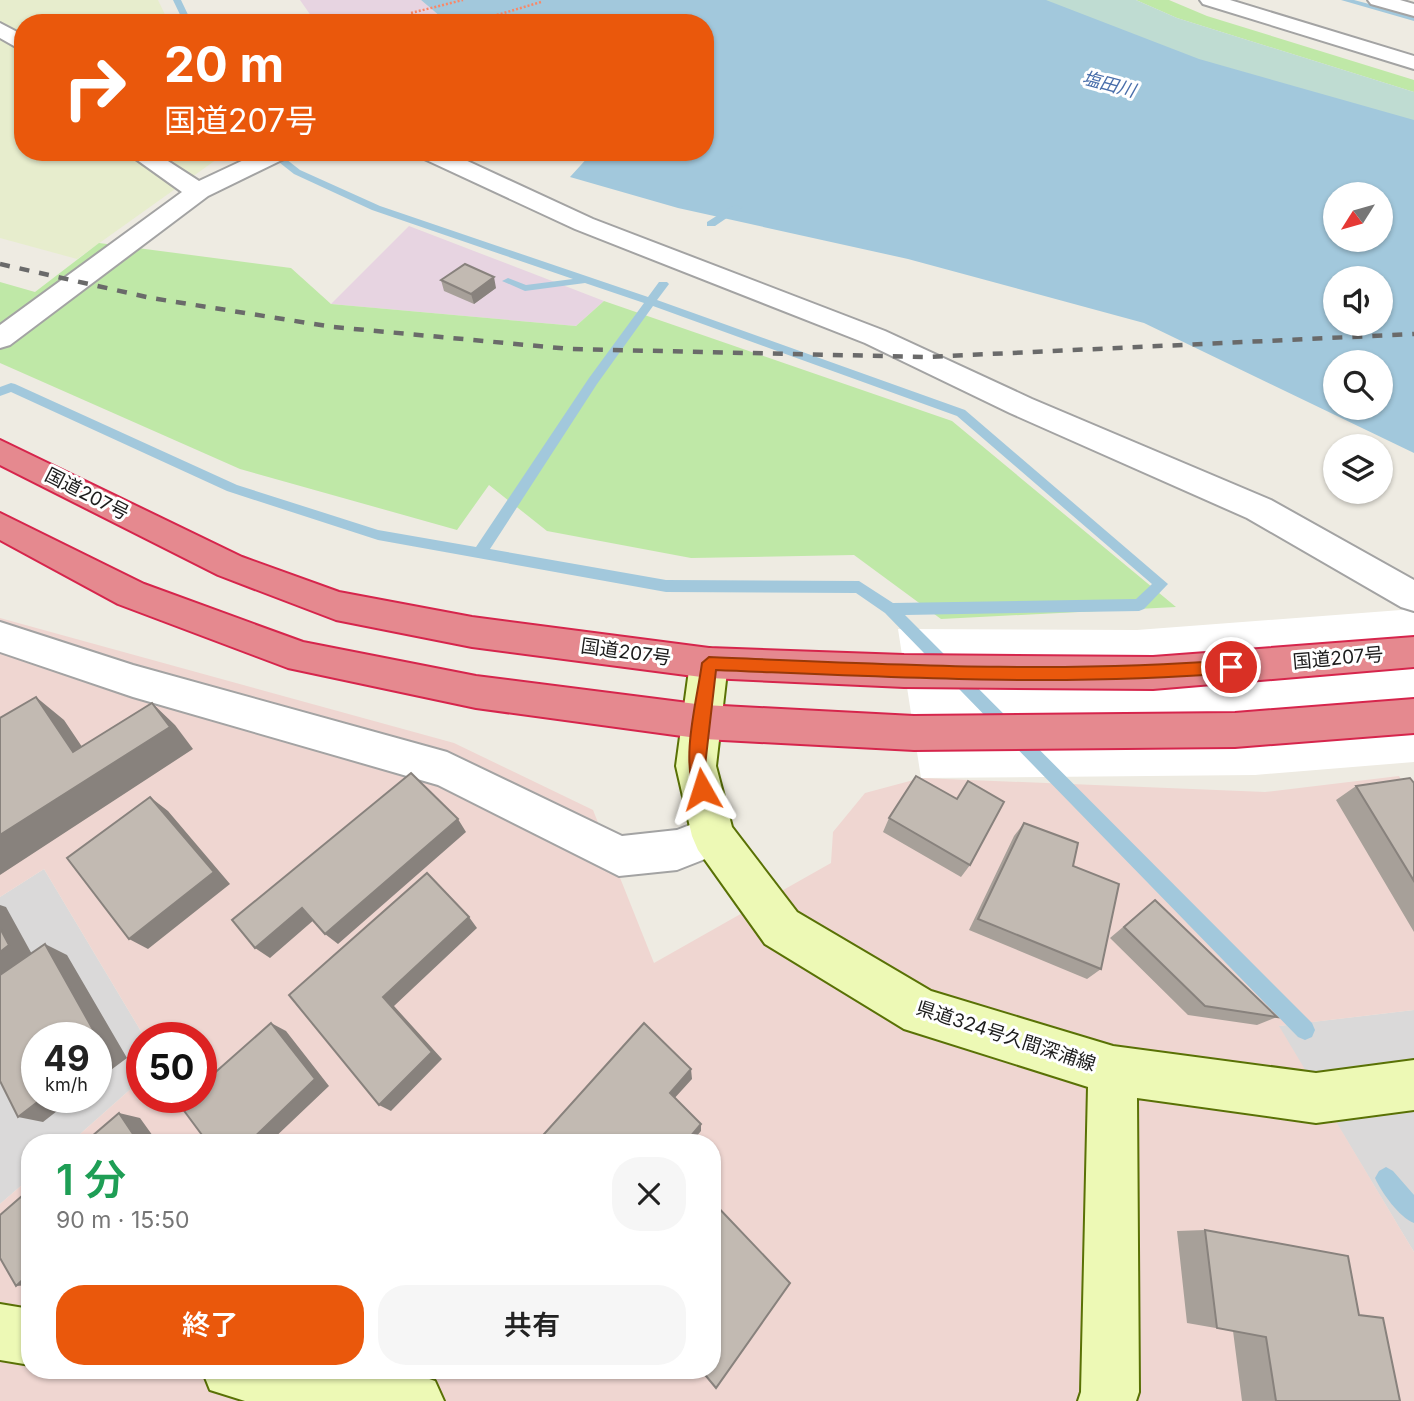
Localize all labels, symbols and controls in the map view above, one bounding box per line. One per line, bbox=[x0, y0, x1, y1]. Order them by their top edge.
text: 20 m bbox=[164, 35, 284, 94]
icon: right bbox=[49, 42, 140, 133]
water label: 塩田川 bbox=[1080, 67, 1140, 102]
text: 国道207号 bbox=[164, 101, 317, 140]
north arrow bbox=[1323, 182, 1393, 252]
map controls bbox=[1323, 182, 1393, 504]
button: sound bbox=[1323, 266, 1393, 336]
button: search bbox=[1323, 350, 1393, 420]
button: layers bbox=[1323, 434, 1393, 504]
street label: 国道207号 bbox=[41, 463, 133, 525]
street label: 国道207号 bbox=[579, 634, 673, 670]
pin bbox=[1201, 637, 1261, 697]
street label: 国道207号 bbox=[1292, 643, 1384, 673]
icon: arrive bbox=[1212, 648, 1250, 686]
position arrow bbox=[665, 752, 739, 826]
street label: 県道324号久間深浦線 bbox=[913, 996, 1099, 1076]
speed limit sign: 50 bbox=[126, 1022, 217, 1113]
text: 49 bbox=[43, 1037, 90, 1079]
text: km/h bbox=[45, 1074, 88, 1095]
text: 1 分 bbox=[56, 1154, 126, 1205]
button: close bbox=[612, 1157, 686, 1231]
text: 90 m · 15:50 bbox=[56, 1206, 189, 1234]
button: 終了 bbox=[56, 1285, 364, 1365]
button: 共有 bbox=[378, 1285, 686, 1365]

